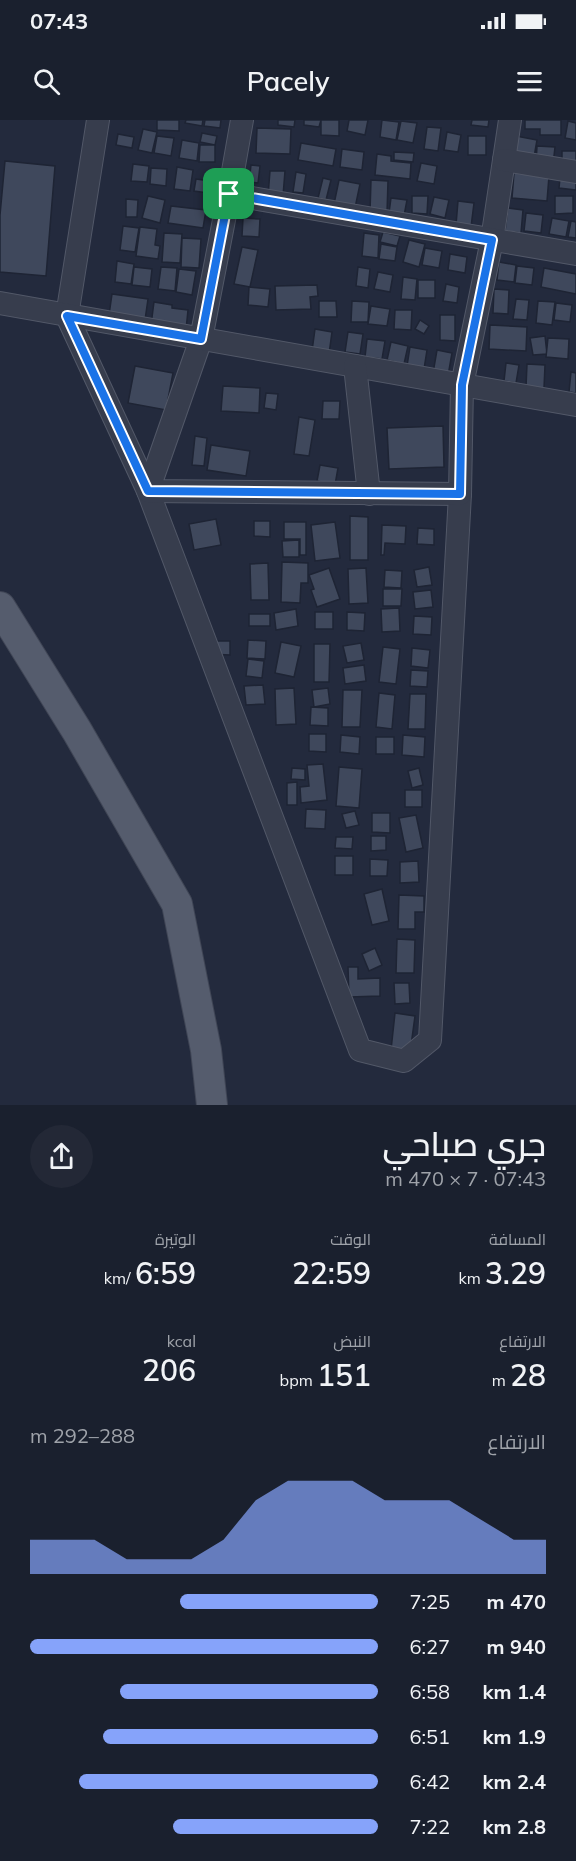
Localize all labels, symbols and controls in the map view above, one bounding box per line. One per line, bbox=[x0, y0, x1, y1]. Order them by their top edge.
text: 07:43 bbox=[30, 7, 88, 35]
text: Pacely bbox=[247, 64, 329, 98]
icon: search bbox=[30, 65, 63, 98]
icon: menu bbox=[513, 65, 546, 98]
pin bbox=[203, 168, 254, 219]
icon: arrive bbox=[212, 177, 245, 210]
text: جري صباحي bbox=[382, 1123, 546, 1164]
button: share bbox=[30, 1125, 93, 1188]
text: 07:43 · 7 × 470 m bbox=[385, 1166, 546, 1191]
text: الوتيرة bbox=[155, 1229, 196, 1249]
text: الوقت bbox=[330, 1229, 371, 1249]
text: المسافة bbox=[489, 1229, 546, 1249]
text: 6:59 bbox=[135, 1254, 196, 1292]
text: 22:59 bbox=[292, 1254, 371, 1292]
text: 3.29 bbox=[485, 1254, 546, 1292]
text: /km bbox=[104, 1268, 135, 1288]
text: km bbox=[458, 1268, 485, 1288]
text: kcal bbox=[167, 1331, 196, 1351]
text: النبض bbox=[333, 1331, 371, 1351]
text: الارتفاع bbox=[499, 1331, 546, 1351]
text: 206 bbox=[142, 1351, 196, 1389]
text: 151 bbox=[317, 1356, 371, 1394]
text: 28 bbox=[510, 1356, 546, 1394]
text: bpm bbox=[280, 1370, 317, 1390]
text: m bbox=[492, 1370, 510, 1390]
text: 288–292 m bbox=[30, 1423, 135, 1448]
text: الارتفاع bbox=[487, 1429, 546, 1454]
text: 7:25 bbox=[409, 1589, 450, 1614]
text: 470 m bbox=[487, 1589, 546, 1614]
text: 6:27 bbox=[409, 1634, 450, 1659]
text: 940 m bbox=[487, 1634, 546, 1659]
text: 6:58 bbox=[409, 1679, 450, 1704]
text: 1.4 km bbox=[483, 1679, 546, 1704]
text: 6:51 bbox=[409, 1724, 450, 1749]
text: 1.9 km bbox=[483, 1724, 546, 1749]
text: 6:42 bbox=[409, 1769, 450, 1794]
text: 2.4 km bbox=[483, 1769, 546, 1794]
text: 7:22 bbox=[409, 1814, 450, 1839]
text: 2.8 km bbox=[483, 1814, 546, 1839]

